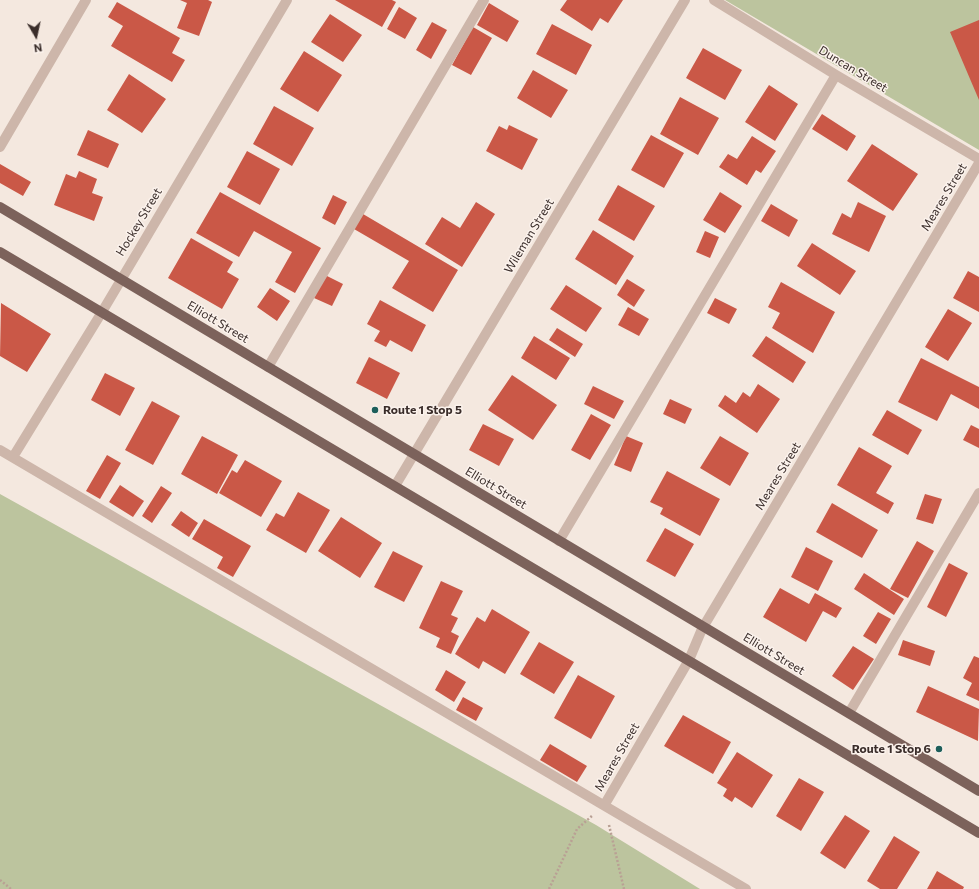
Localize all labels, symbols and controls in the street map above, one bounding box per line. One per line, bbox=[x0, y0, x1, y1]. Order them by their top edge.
north arrow bbox=[16, 16, 56, 56]
text: N bbox=[33, 41, 43, 55]
street label: Duncan Street bbox=[816, 43, 890, 95]
street label: Meares Street bbox=[918, 160, 970, 234]
street label: Hockey Street bbox=[113, 185, 165, 259]
street label: Wileman Street bbox=[501, 196, 557, 276]
street label: Elliott Street bbox=[185, 298, 251, 346]
place label: Route 1 Stop 5 bbox=[383, 403, 462, 417]
marker: Route 1 Stop 5 bbox=[370, 405, 380, 415]
street label: Meares Street bbox=[752, 439, 804, 513]
street label: Elliott Street bbox=[463, 464, 529, 512]
street label: Elliott Street bbox=[741, 630, 807, 678]
street label: Meares Street bbox=[592, 720, 642, 794]
place label: Route 1 Stop 6 bbox=[852, 742, 931, 756]
marker: Route 1 Stop 6 bbox=[934, 744, 944, 754]

